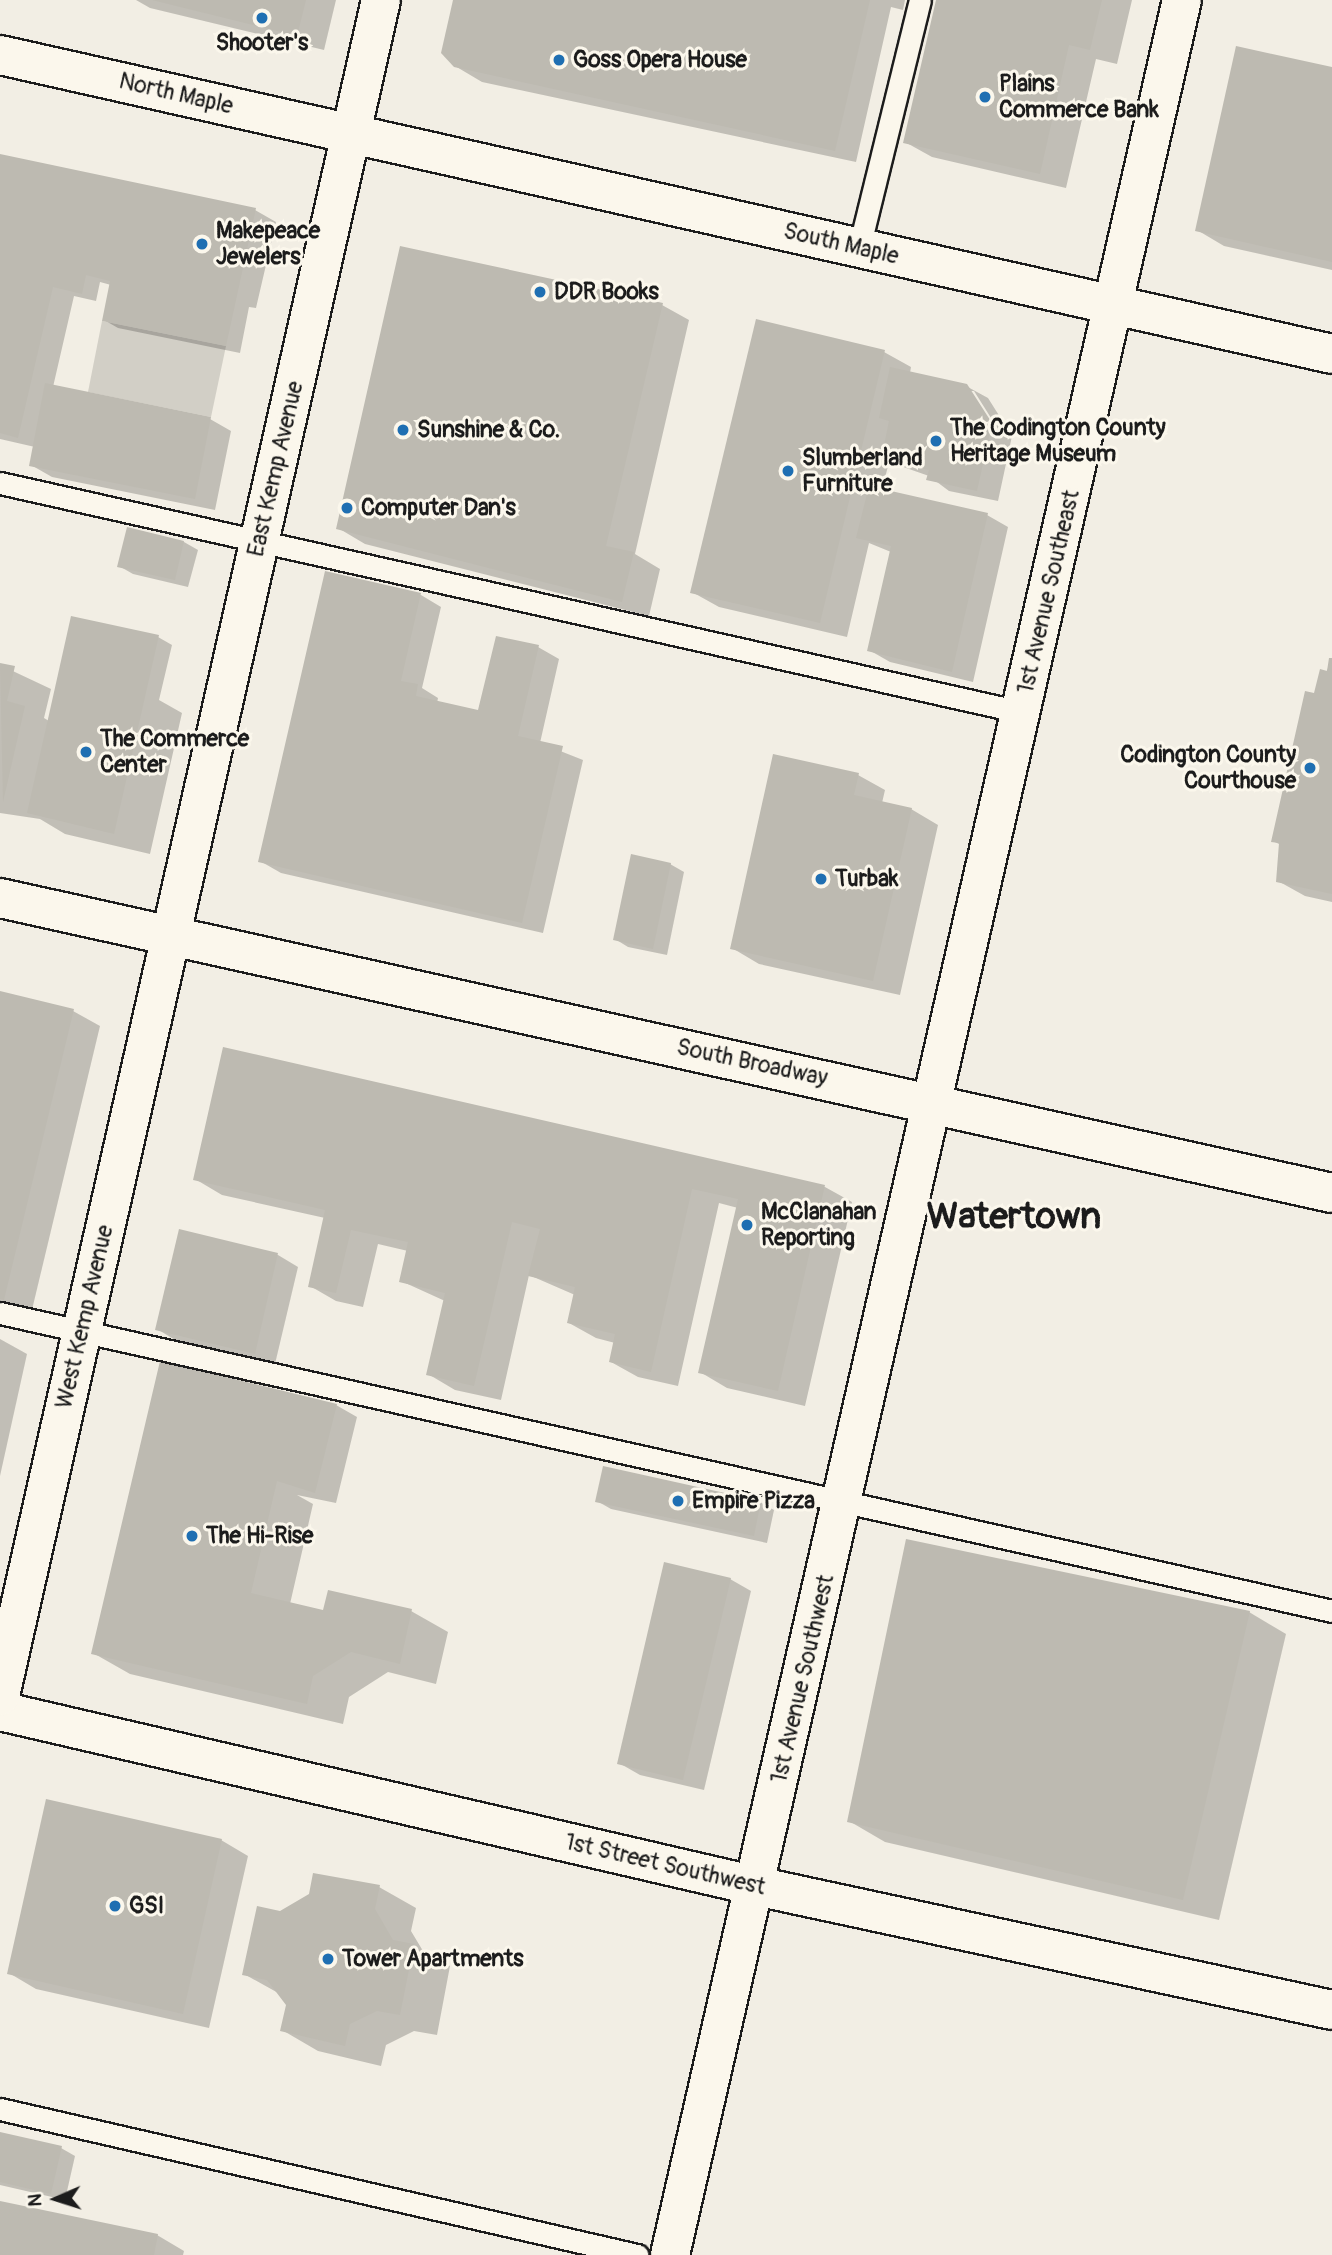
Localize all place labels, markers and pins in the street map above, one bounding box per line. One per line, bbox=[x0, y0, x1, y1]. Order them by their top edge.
marker: Shooter's bbox=[254, 10, 270, 26]
place label: Shooter's bbox=[216, 29, 308, 57]
place label: Goss Opera House bbox=[573, 46, 747, 74]
marker: Goss Opera House bbox=[551, 52, 567, 68]
place label: Plains Commerce Bank bbox=[999, 70, 1159, 124]
marker: Plains Commerce Bank bbox=[977, 89, 993, 105]
place label: Makepeace Jewelers bbox=[216, 217, 320, 271]
marker: Makepeace Jewelers bbox=[194, 236, 210, 252]
place label: DDR Books bbox=[554, 278, 659, 306]
marker: DDR Books bbox=[532, 284, 548, 300]
place label: The Codington County Heritage Museum bbox=[950, 414, 1166, 468]
place label: Sunshine & Co. bbox=[417, 416, 560, 444]
marker: Sunshine & Co. bbox=[395, 422, 411, 438]
marker: The Codington County Heritage Museum bbox=[928, 433, 944, 449]
place label: Slumberland Furniture bbox=[802, 444, 923, 498]
marker: Slumberland Furniture bbox=[780, 463, 796, 479]
place label: Computer Dan's bbox=[361, 494, 516, 522]
marker: Computer Dan's bbox=[339, 500, 355, 516]
place label: The Commerce Center bbox=[100, 725, 249, 779]
place label: Codington County Courthouse bbox=[1120, 741, 1296, 795]
marker: The Commerce Center bbox=[78, 744, 94, 760]
marker: Codington County Courthouse bbox=[1302, 760, 1318, 776]
place label: Turbak bbox=[835, 865, 898, 893]
marker: Turbak bbox=[813, 871, 829, 887]
place label: McClanahan Reporting bbox=[761, 1198, 876, 1252]
marker: McClanahan Reporting bbox=[739, 1217, 755, 1233]
place label: Empire Pizza bbox=[692, 1487, 815, 1515]
marker: Empire Pizza bbox=[670, 1493, 686, 1509]
place label: The Hi-Rise bbox=[206, 1522, 313, 1550]
marker: The Hi-Rise bbox=[184, 1528, 200, 1544]
place label: GSI bbox=[129, 1892, 164, 1920]
marker: GSI bbox=[107, 1898, 123, 1914]
place label: Tower Apartments bbox=[342, 1945, 524, 1973]
marker: Tower Apartments bbox=[320, 1951, 336, 1967]

